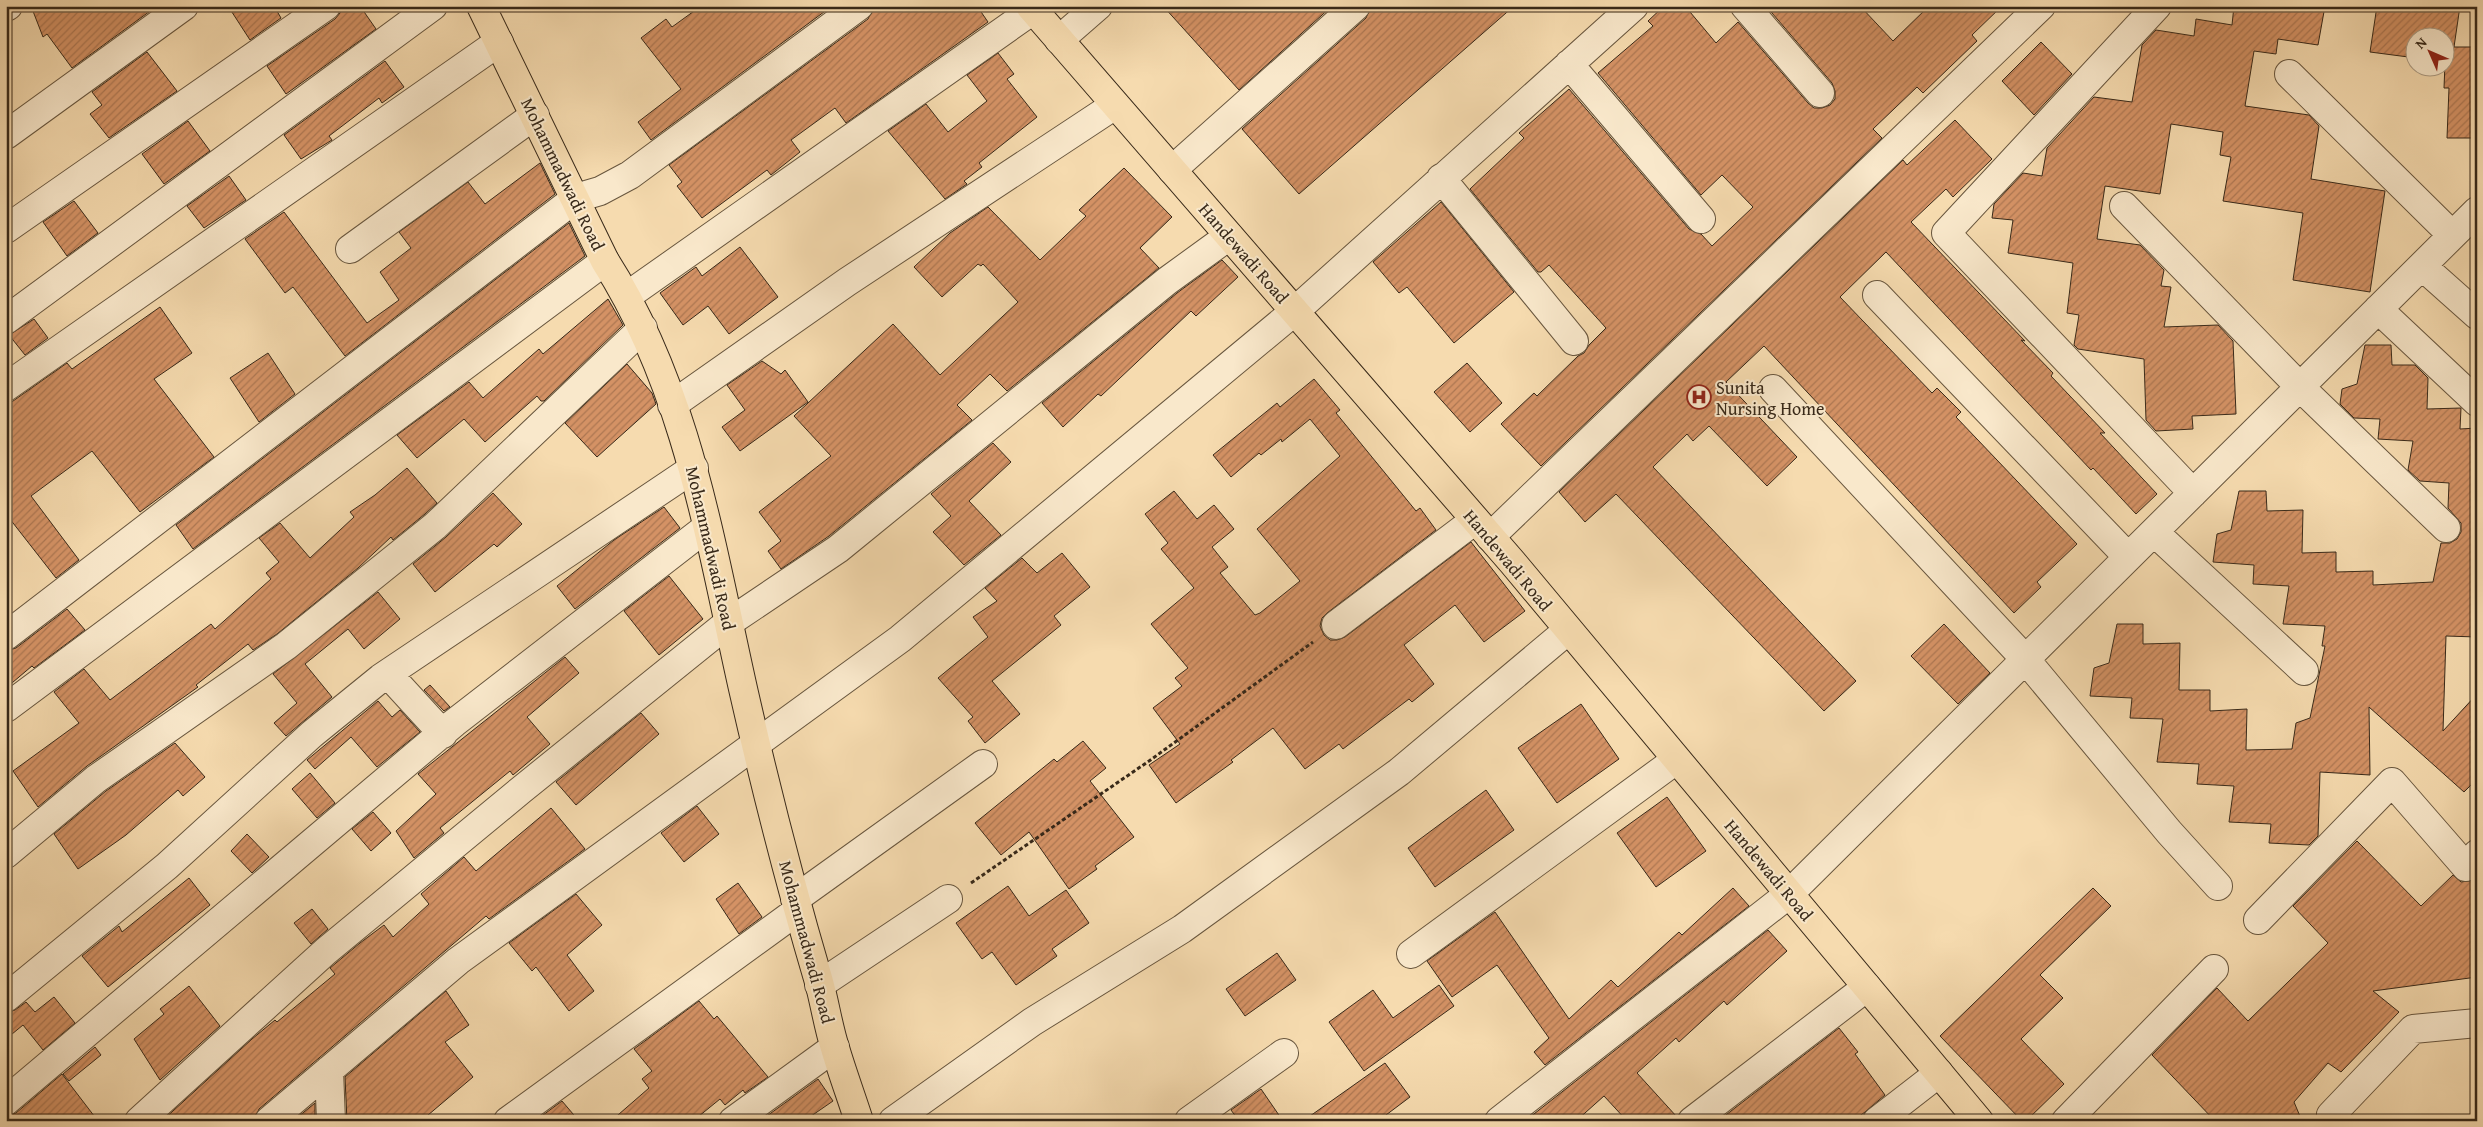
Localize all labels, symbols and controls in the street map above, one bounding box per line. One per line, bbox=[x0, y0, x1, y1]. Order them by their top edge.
north arrow bbox=[2406, 28, 2456, 78]
text: N bbox=[2410, 32, 2432, 53]
street label: Mohammadwadi Road bbox=[514, 93, 612, 255]
street label: Handewadi Road bbox=[1193, 197, 1296, 310]
place label: Sunita Nursing Home bbox=[1716, 374, 1824, 422]
hospital icon: Sunita Nursing Home bbox=[1686, 384, 1712, 410]
street label: Mohammadwadi Road bbox=[679, 463, 743, 633]
street label: Handewadi Road bbox=[1457, 503, 1559, 617]
street label: Handewadi Road bbox=[1718, 813, 1820, 927]
street label: Mohammadwadi Road bbox=[772, 858, 842, 1027]

